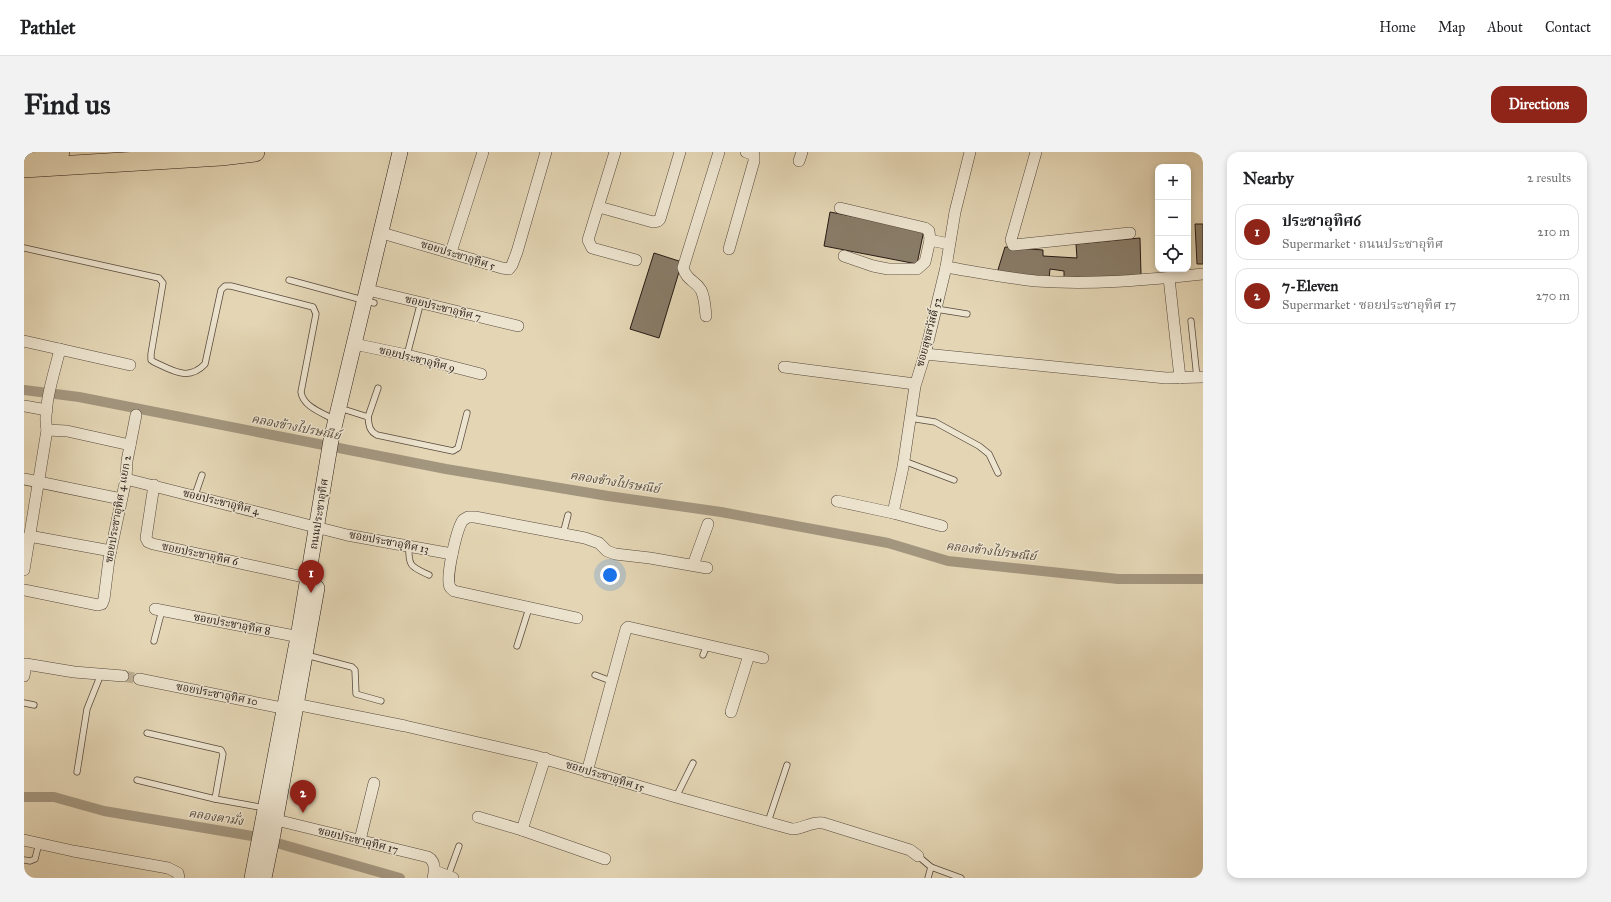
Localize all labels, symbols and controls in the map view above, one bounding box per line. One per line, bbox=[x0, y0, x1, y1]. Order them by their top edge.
text: Pathlet bbox=[20, 16, 76, 39]
text: Home bbox=[1379, 19, 1416, 36]
text: Map bbox=[1438, 19, 1465, 36]
text: About bbox=[1487, 19, 1523, 36]
text: Contact bbox=[1545, 19, 1591, 36]
button: Directions bbox=[1491, 86, 1587, 123]
text: Find us bbox=[24, 87, 110, 122]
map controls bbox=[1155, 164, 1191, 272]
button: + bbox=[1155, 164, 1191, 200]
text: Nearby bbox=[1243, 168, 1294, 189]
text: 2 results bbox=[1527, 170, 1571, 186]
button: − bbox=[1155, 200, 1191, 236]
text: ประชาอุทิศ6 bbox=[1282, 212, 1361, 230]
text: 1 bbox=[1254, 224, 1260, 240]
text: 210 m bbox=[1537, 224, 1570, 240]
button: locate bbox=[1155, 236, 1191, 272]
text: Supermarket · ถนนประชาอุทิศ bbox=[1282, 236, 1443, 252]
street label: ซอยประชาอุทิศ 5 bbox=[419, 237, 497, 273]
text: 7-Eleven bbox=[1282, 277, 1338, 295]
text: 2 bbox=[1254, 288, 1260, 304]
text: 270 m bbox=[1536, 288, 1570, 304]
street label: ซอยประชาอุทิศ 7 bbox=[403, 292, 483, 325]
street label: ซอยสุขสวัสดิ์ 52 bbox=[912, 295, 946, 369]
text: Supermarket · ซอยประชาอุทิศ 17 bbox=[1282, 297, 1456, 313]
street label: ซอยประชาอุทิศ 9 bbox=[377, 343, 457, 376]
water label: คลองข้างไปรษณีย์ bbox=[250, 410, 345, 443]
street label: ซอยประชาอุทิศ 4 แยก 2 bbox=[102, 454, 135, 564]
water label: คลองข้างไปรษณีย์ bbox=[569, 466, 664, 496]
street label: ถนนประชาอุทิศ bbox=[307, 478, 332, 550]
street label: ซอยประชาอุทิศ 4 bbox=[181, 486, 261, 519]
street label: ซอยประชาอุทิศ 13 bbox=[348, 528, 430, 557]
water label: คลองข้างไปรษณีย์ bbox=[945, 537, 1040, 564]
street label: ซอยประชาอุทิศ 6 bbox=[160, 540, 240, 570]
pin: 1 bbox=[298, 560, 324, 593]
your location bbox=[600, 565, 620, 585]
street label: ซอยประชาอุทิศ 8 bbox=[192, 610, 272, 639]
street label: ซอยประชาอุทิศ 10 bbox=[175, 680, 259, 709]
street label: ซอยประชาอุทิศ 15 bbox=[564, 758, 646, 795]
pin: 2 bbox=[290, 780, 316, 813]
water label: คลองตามั่ง bbox=[188, 804, 246, 828]
street label: ซอยประชาอุทิศ 17 bbox=[316, 824, 400, 857]

